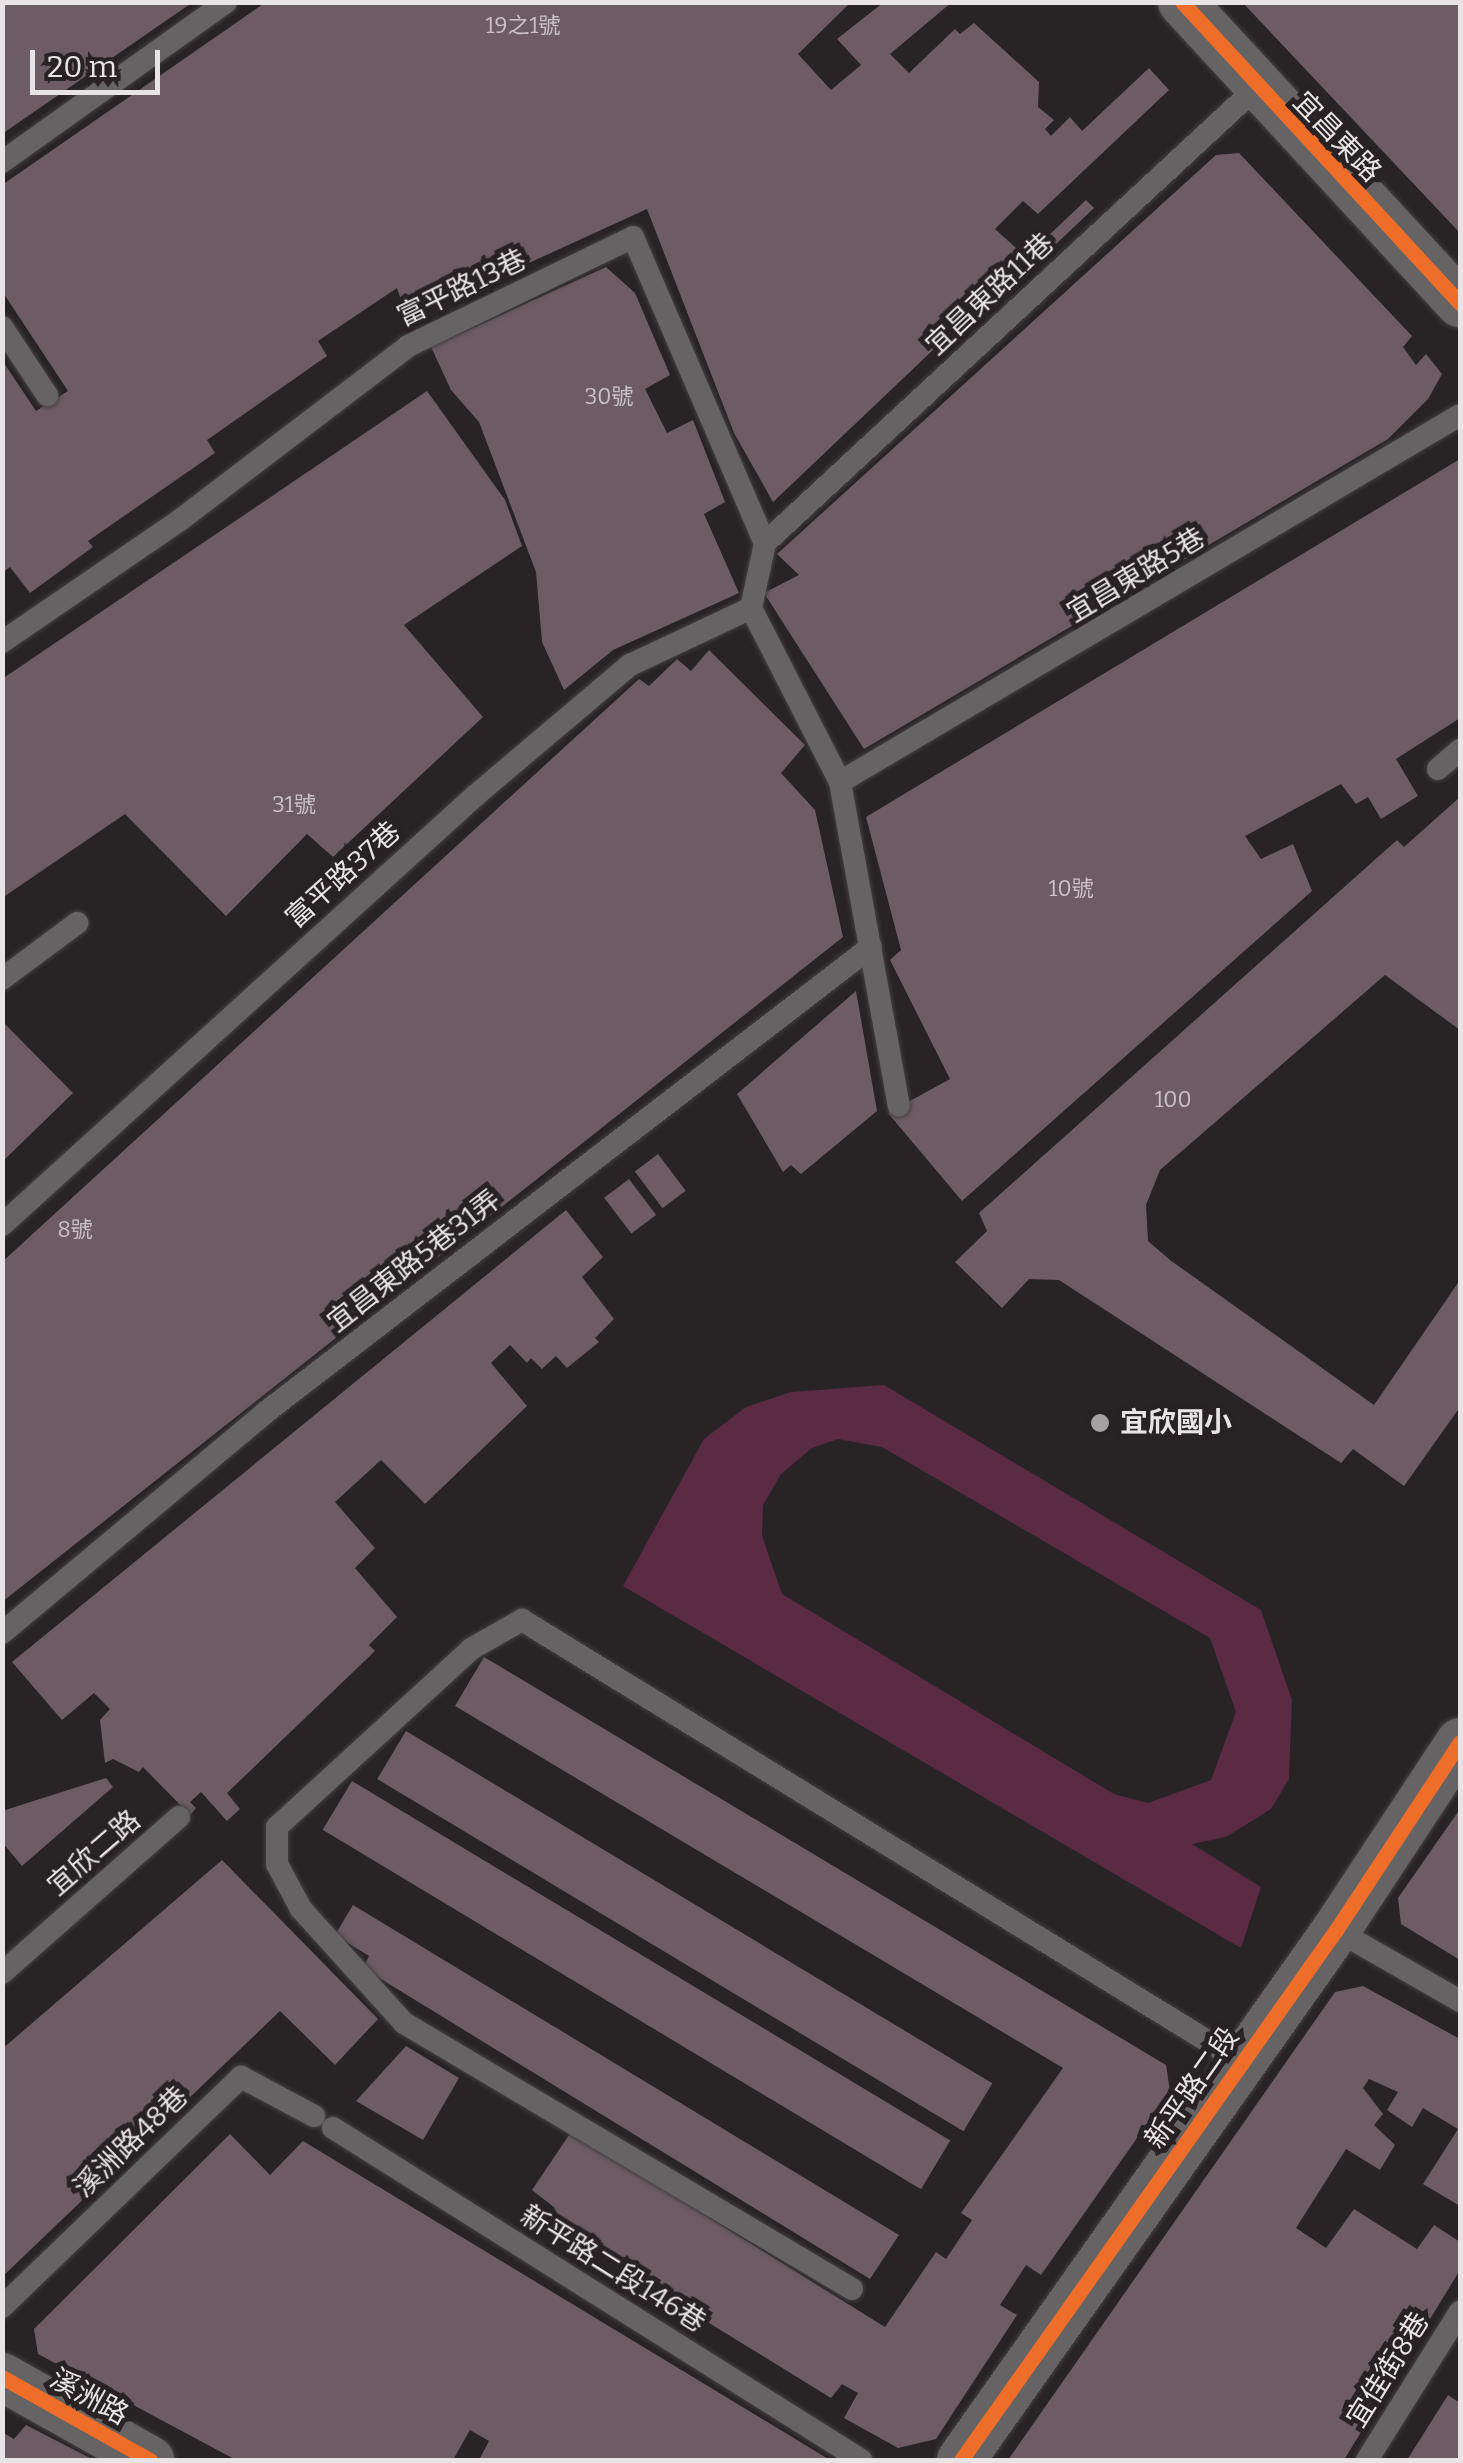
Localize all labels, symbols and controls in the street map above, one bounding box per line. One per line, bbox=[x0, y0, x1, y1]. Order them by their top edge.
house number: 19之1號 bbox=[486, 13, 560, 39]
scale bar bbox=[35, 30, 165, 92]
text: 20 m bbox=[47, 49, 117, 85]
street label: 宜昌東路 bbox=[1286, 85, 1388, 189]
street label: 宜昌東路11巷 bbox=[919, 226, 1061, 362]
street label: 富平路13巷 bbox=[392, 242, 532, 334]
house number: 30號 bbox=[585, 384, 633, 410]
street label: 宜昌東路5巷 bbox=[1061, 521, 1211, 629]
house number: 31號 bbox=[272, 792, 316, 818]
street label: 富平路37巷 bbox=[279, 815, 407, 935]
house number: 10號 bbox=[1048, 876, 1094, 902]
house number: 100 bbox=[1154, 1087, 1192, 1113]
street label: 宜昌東路5巷31弄 bbox=[321, 1183, 507, 1339]
house number: 8號 bbox=[57, 1217, 93, 1243]
place label: 宜欣國小 bbox=[1120, 1406, 1232, 1440]
marker: 宜欣國小 bbox=[1089, 1412, 1111, 1434]
street label: 宜欣二路 bbox=[41, 1804, 147, 1902]
street label: 新平路二段 bbox=[1138, 2021, 1246, 2155]
street label: 溪洲路48巷 bbox=[67, 2079, 195, 2205]
street label: 新平路二段146巷 bbox=[514, 2199, 712, 2339]
street label: 宜佳街8巷 bbox=[1340, 2306, 1436, 2434]
street label: 溪洲路 bbox=[44, 2362, 134, 2432]

